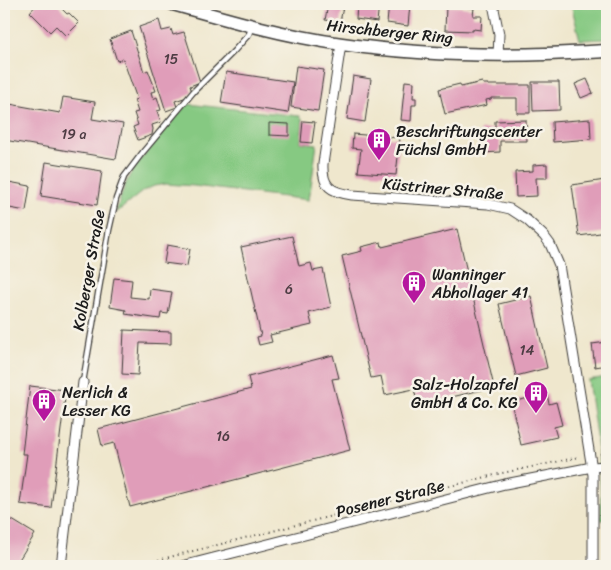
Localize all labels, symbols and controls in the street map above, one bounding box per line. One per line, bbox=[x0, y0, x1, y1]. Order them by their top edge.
street label: Hirschberger Ring bbox=[325, 10, 455, 53]
house number: 15 bbox=[164, 47, 179, 72]
place label: Beschriftungscenter Füchsl GmbH bbox=[396, 117, 543, 164]
house number: 19 a bbox=[61, 122, 87, 147]
building icon: Beschriftungscenter Füchsl GmbH bbox=[366, 127, 392, 161]
street label: Küstriner Straße bbox=[381, 169, 505, 208]
street label: Kolberger Straße bbox=[64, 207, 113, 333]
place label: Wanninger Abhollager 41 bbox=[431, 260, 528, 307]
building icon: Wanninger Abhollager 41 bbox=[401, 270, 427, 304]
house number: 6 bbox=[285, 277, 293, 302]
house number: 14 bbox=[520, 338, 535, 363]
place label: Salz-Holzapfel GmbH & Co. KG bbox=[411, 370, 518, 417]
place label: Nerlich & Lesser KG bbox=[62, 378, 131, 425]
building icon: Salz-Holzapfel GmbH & Co. KG bbox=[523, 380, 549, 414]
building icon: Nerlich & Lesser KG bbox=[31, 388, 57, 422]
house number: 16 bbox=[216, 424, 230, 449]
street label: Posener Straße bbox=[333, 471, 448, 526]

